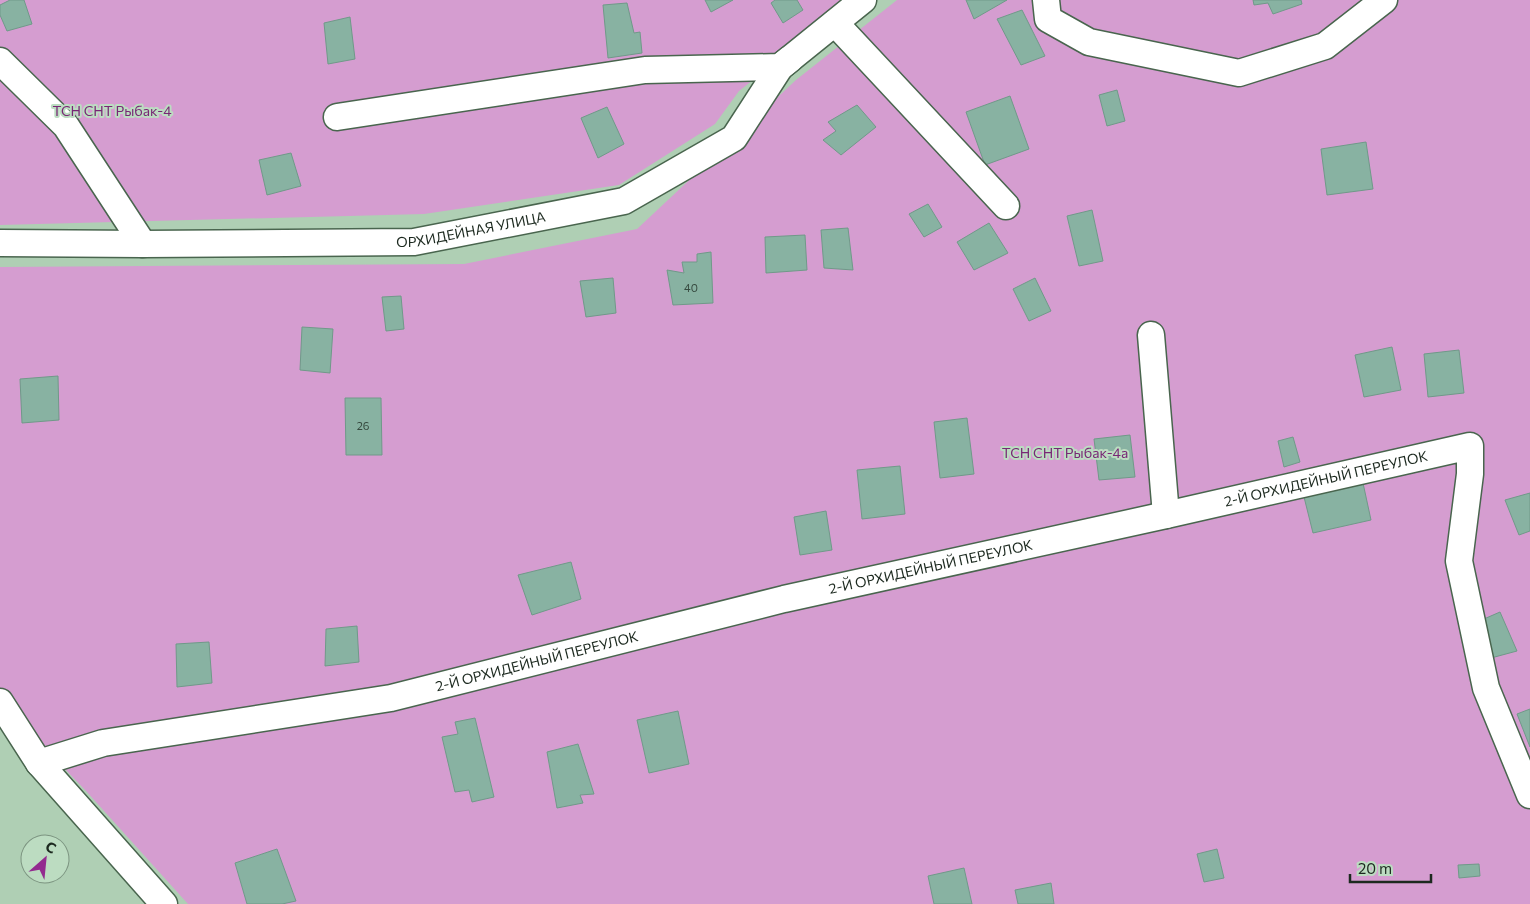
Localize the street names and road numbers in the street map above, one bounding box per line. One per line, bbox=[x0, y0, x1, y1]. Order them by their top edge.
street label: ОРХИДЕЙНАЯ УЛИЦА bbox=[396, 207, 547, 250]
street label: 2-Й ОРХИДЕЙНЫЙ ПЕРЕУЛОК bbox=[1222, 447, 1429, 510]
street label: 2-Й ОРХИДЕЙНЫЙ ПЕРЕУЛОК bbox=[827, 536, 1034, 597]
street label: 2-Й ОРХИДЕЙНЫЙ ПЕРЕУЛОК bbox=[434, 627, 640, 694]

